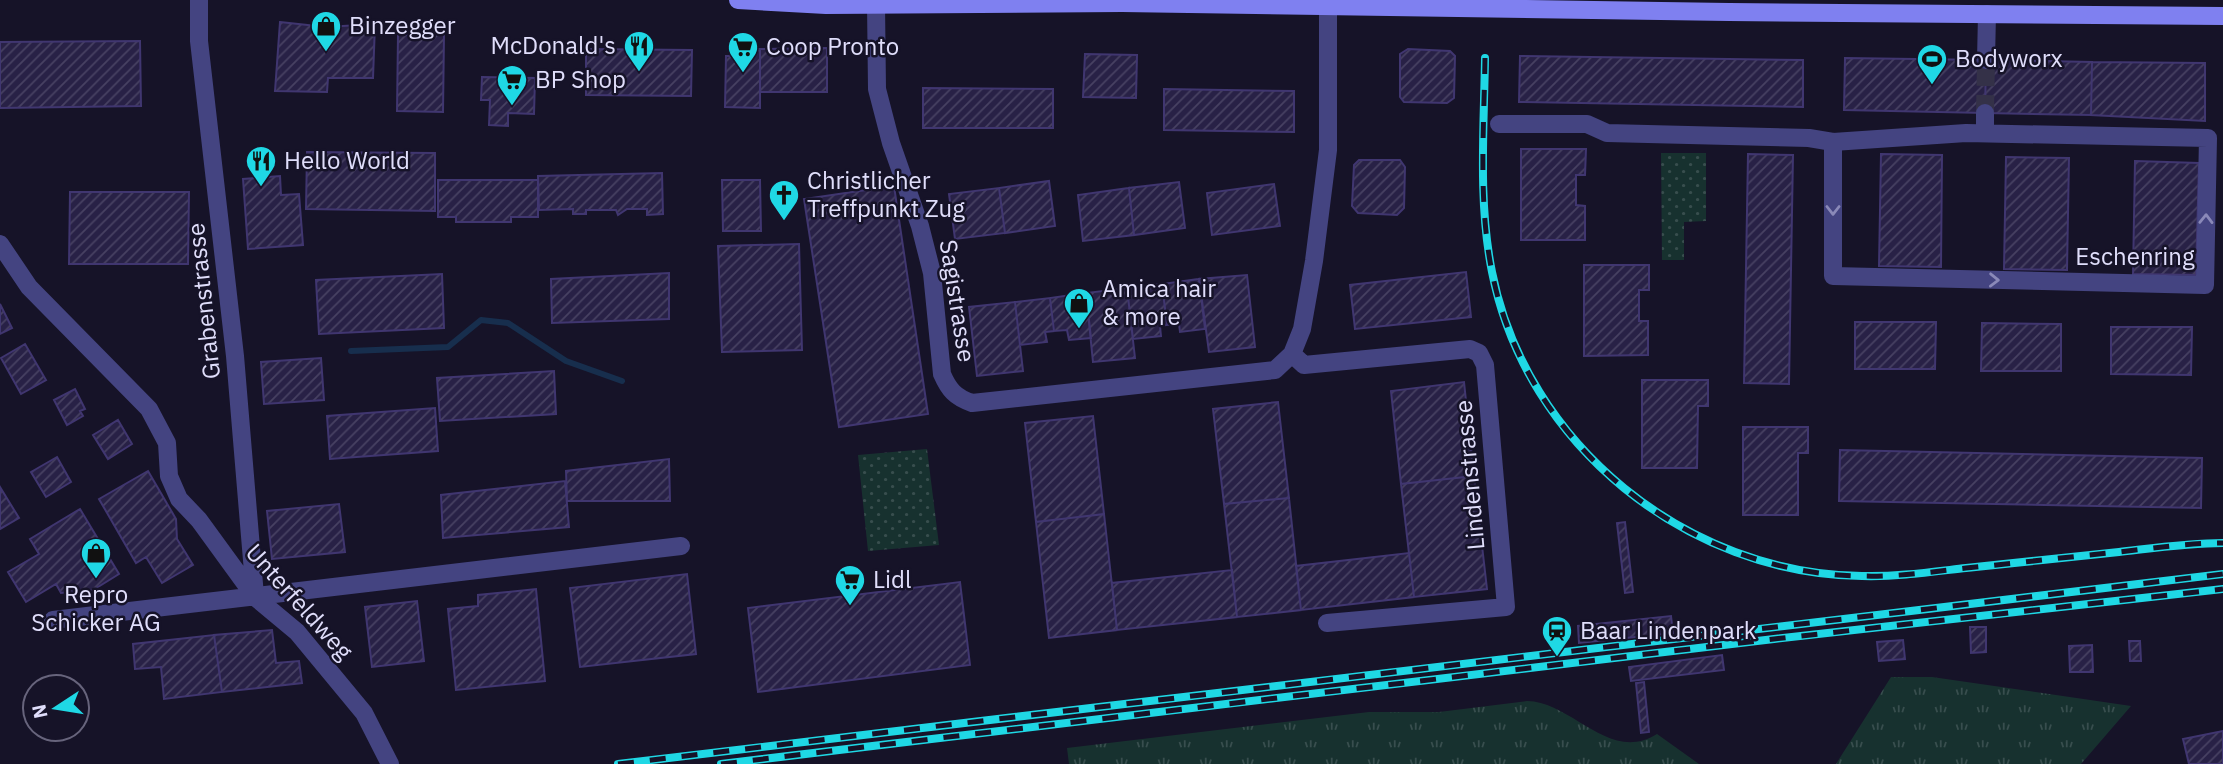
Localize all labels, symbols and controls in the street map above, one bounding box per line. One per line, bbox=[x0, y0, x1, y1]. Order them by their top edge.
shop icon: Binzegger bbox=[309, 9, 343, 53]
place label: Binzegger bbox=[349, 9, 456, 41]
place label: McDonald's bbox=[491, 29, 616, 61]
restaurant icon: McDonald's bbox=[622, 29, 656, 73]
supermarket icon: Coop Pronto bbox=[726, 30, 760, 74]
place label: Coop Pronto bbox=[766, 30, 899, 62]
sports icon: Bodyworx bbox=[1915, 42, 1949, 86]
place label: Bodyworx bbox=[1955, 42, 2063, 74]
supermarket icon: BP Shop bbox=[495, 63, 529, 107]
place label: BP Shop bbox=[535, 63, 626, 95]
restaurant icon: Hello World bbox=[244, 144, 278, 188]
place label: Hello World bbox=[284, 144, 410, 176]
place label: Christlicher Treffpunkt Zug bbox=[807, 164, 965, 224]
church icon: Christlicher Treffpunkt Zug bbox=[767, 178, 801, 222]
one-way arrow bbox=[1825, 205, 1841, 216]
one-way arrow bbox=[2198, 213, 2214, 224]
street label: Grabenstrasse bbox=[179, 221, 227, 381]
street label: Sagistrasse bbox=[933, 237, 983, 364]
street label: Eschenring bbox=[2075, 240, 2195, 272]
place label: Amica hair & more bbox=[1102, 272, 1216, 332]
one-way arrow bbox=[1989, 272, 2000, 288]
shop icon: Amica hair & more bbox=[1062, 286, 1096, 330]
street label: Lindenstrasse bbox=[1447, 399, 1491, 551]
shop icon: Repro Schicker AG bbox=[79, 536, 113, 580]
street label: Unterfeldweg bbox=[239, 536, 361, 666]
supermarket icon: Lidl bbox=[833, 563, 867, 607]
place label: Lidl bbox=[873, 563, 911, 595]
place label: Repro Schicker AG bbox=[31, 578, 161, 638]
station icon: Baar Lindenpark bbox=[1540, 614, 1574, 658]
place label: Baar Lindenpark bbox=[1580, 614, 1757, 646]
north arrow bbox=[21, 673, 91, 743]
text: N bbox=[26, 702, 53, 721]

